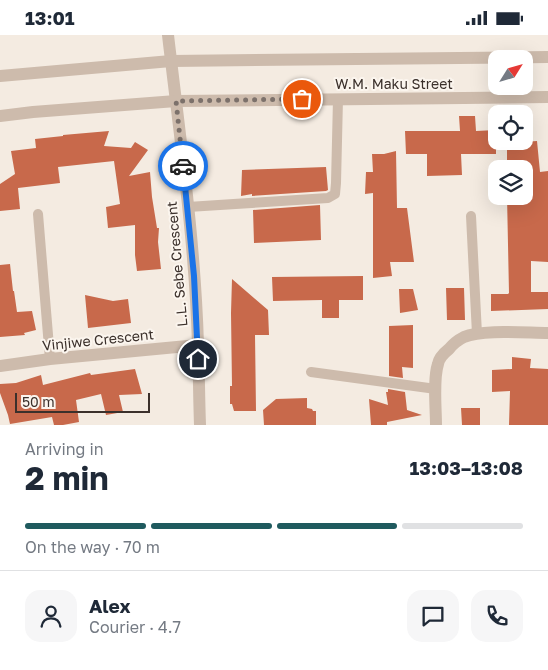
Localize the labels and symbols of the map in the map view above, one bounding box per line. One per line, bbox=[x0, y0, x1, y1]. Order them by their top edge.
north arrow bbox=[488, 50, 532, 95]
street label: W.M. Maku Street bbox=[335, 75, 453, 92]
pin bbox=[281, 78, 323, 120]
courier bbox=[158, 141, 208, 191]
street label: L.L. Sebe Crescent bbox=[163, 201, 190, 328]
street label: Vinjiwe Crescent bbox=[41, 325, 155, 354]
pin bbox=[177, 338, 219, 380]
scale bar bbox=[15, 390, 150, 413]

